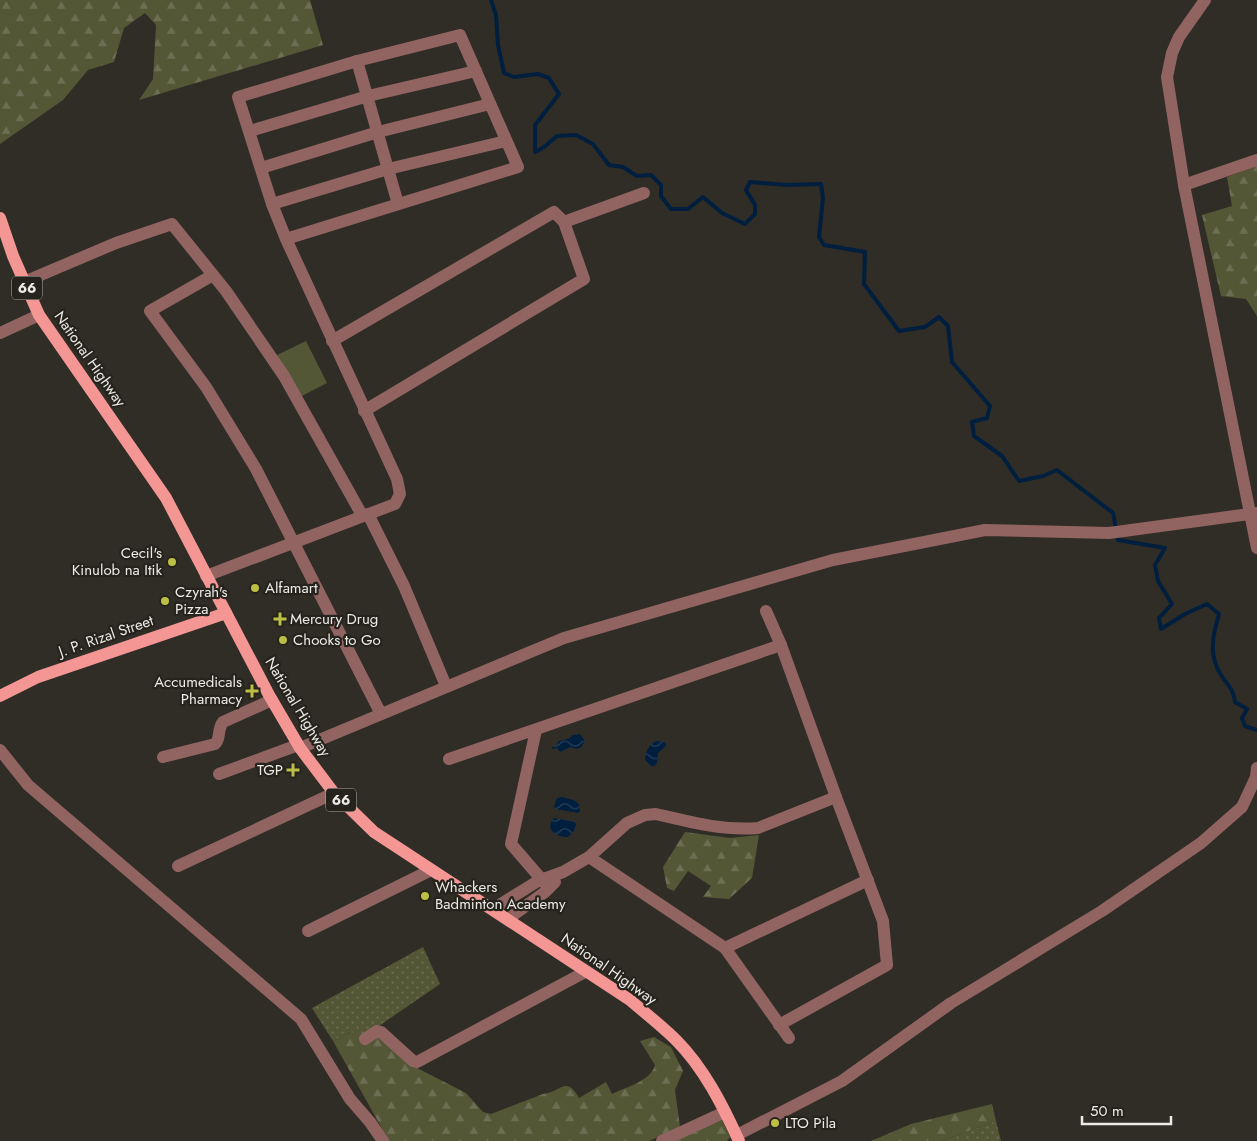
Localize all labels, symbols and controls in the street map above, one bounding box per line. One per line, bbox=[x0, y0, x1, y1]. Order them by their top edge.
road number: 66 bbox=[12, 276, 42, 300]
street label: National Highway bbox=[49, 307, 131, 412]
place label: Cecil's Kinulob na Itik bbox=[72, 542, 162, 581]
marker: Cecil's Kinulob na Itik bbox=[166, 556, 178, 568]
place label: Alfamart bbox=[265, 577, 318, 599]
place label: Czyrah's Pizza bbox=[175, 581, 228, 620]
marker: Alfamart bbox=[249, 582, 261, 594]
marker: Czyrah's Pizza bbox=[159, 595, 171, 607]
place label: Mercury Drug bbox=[290, 608, 378, 630]
street label: J. P. Rizal Street bbox=[54, 609, 157, 663]
marker: Mercury Drug bbox=[274, 613, 286, 625]
place label: Chooks to Go bbox=[293, 629, 381, 651]
marker: Chooks to Go bbox=[277, 634, 289, 646]
street label: National Highway bbox=[260, 653, 337, 761]
place label: Accumedicals Pharmacy bbox=[154, 671, 242, 710]
marker: Accumedicals Pharmacy bbox=[246, 685, 258, 697]
place label: TGP bbox=[257, 759, 283, 781]
marker: TGP bbox=[287, 764, 299, 776]
road number: 66 bbox=[326, 788, 356, 812]
place label: Whackers Badminton Academy bbox=[435, 876, 566, 915]
marker: Whackers Badminton Academy bbox=[419, 890, 431, 902]
street label: National Highway bbox=[557, 928, 662, 1010]
scale bar bbox=[1082, 1094, 1171, 1126]
text: 50 m bbox=[1090, 1100, 1124, 1122]
place label: LTO Pila bbox=[785, 1112, 836, 1134]
marker: LTO Pila bbox=[769, 1117, 781, 1129]

